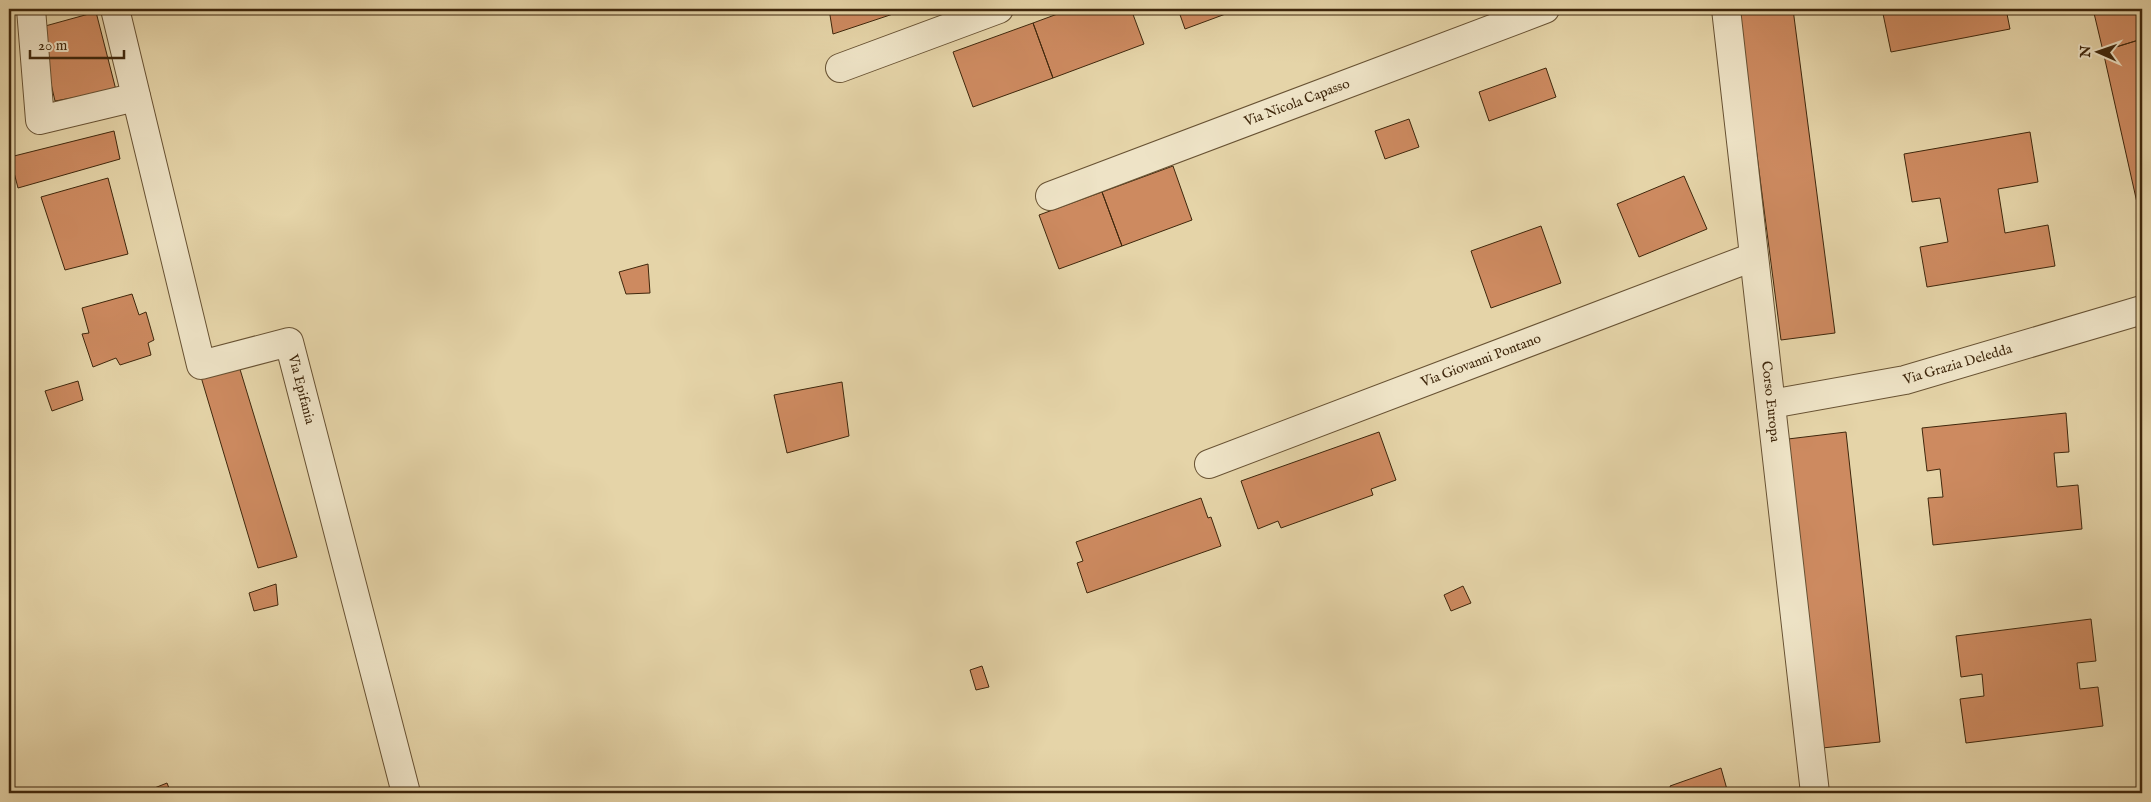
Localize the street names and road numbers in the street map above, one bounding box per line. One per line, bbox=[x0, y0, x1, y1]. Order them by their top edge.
street label: Via Nicola Capasso bbox=[1241, 74, 1353, 131]
street label: Via Giovanni Pontano bbox=[1418, 329, 1544, 392]
street label: Via Grazia Deledda bbox=[1900, 340, 2015, 389]
street label: Via Epifania bbox=[283, 351, 319, 427]
street label: Corso Europa bbox=[1757, 360, 1784, 444]

